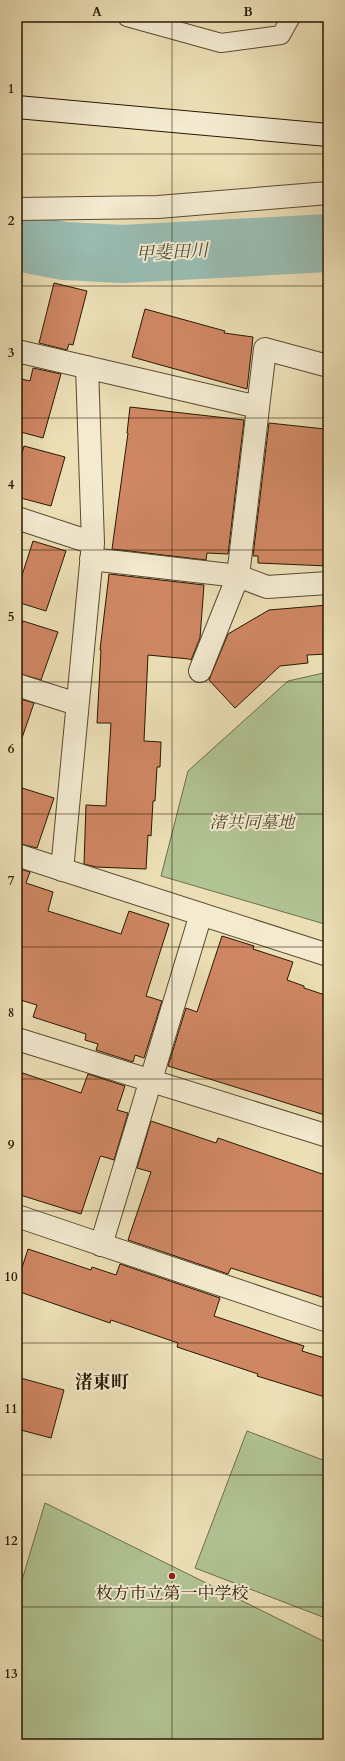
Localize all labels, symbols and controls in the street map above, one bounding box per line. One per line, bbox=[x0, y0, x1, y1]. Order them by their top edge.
text: A bbox=[92, 3, 102, 21]
text: B bbox=[243, 3, 253, 21]
text: 1 bbox=[8, 80, 14, 98]
text: 2 bbox=[8, 212, 15, 230]
water label: 甲斐田川 bbox=[135, 238, 211, 267]
text: 3 bbox=[8, 344, 15, 362]
text: 4 bbox=[8, 476, 15, 494]
text: 5 bbox=[8, 608, 14, 626]
text: 6 bbox=[8, 740, 15, 758]
park label: 渚共同墓地 bbox=[210, 811, 296, 834]
text: 7 bbox=[8, 872, 15, 890]
text: 8 bbox=[8, 1004, 14, 1022]
text: 9 bbox=[8, 1136, 15, 1154]
text: 10 bbox=[4, 1268, 18, 1286]
district label: 渚東町 bbox=[75, 1370, 129, 1395]
text: 11 bbox=[4, 1400, 18, 1418]
text: 12 bbox=[4, 1532, 18, 1550]
marker: 枚方市立第一中学校 bbox=[167, 1571, 177, 1581]
place label: 枚方市立第一中学校 bbox=[96, 1582, 249, 1605]
text: 13 bbox=[4, 1665, 18, 1683]

